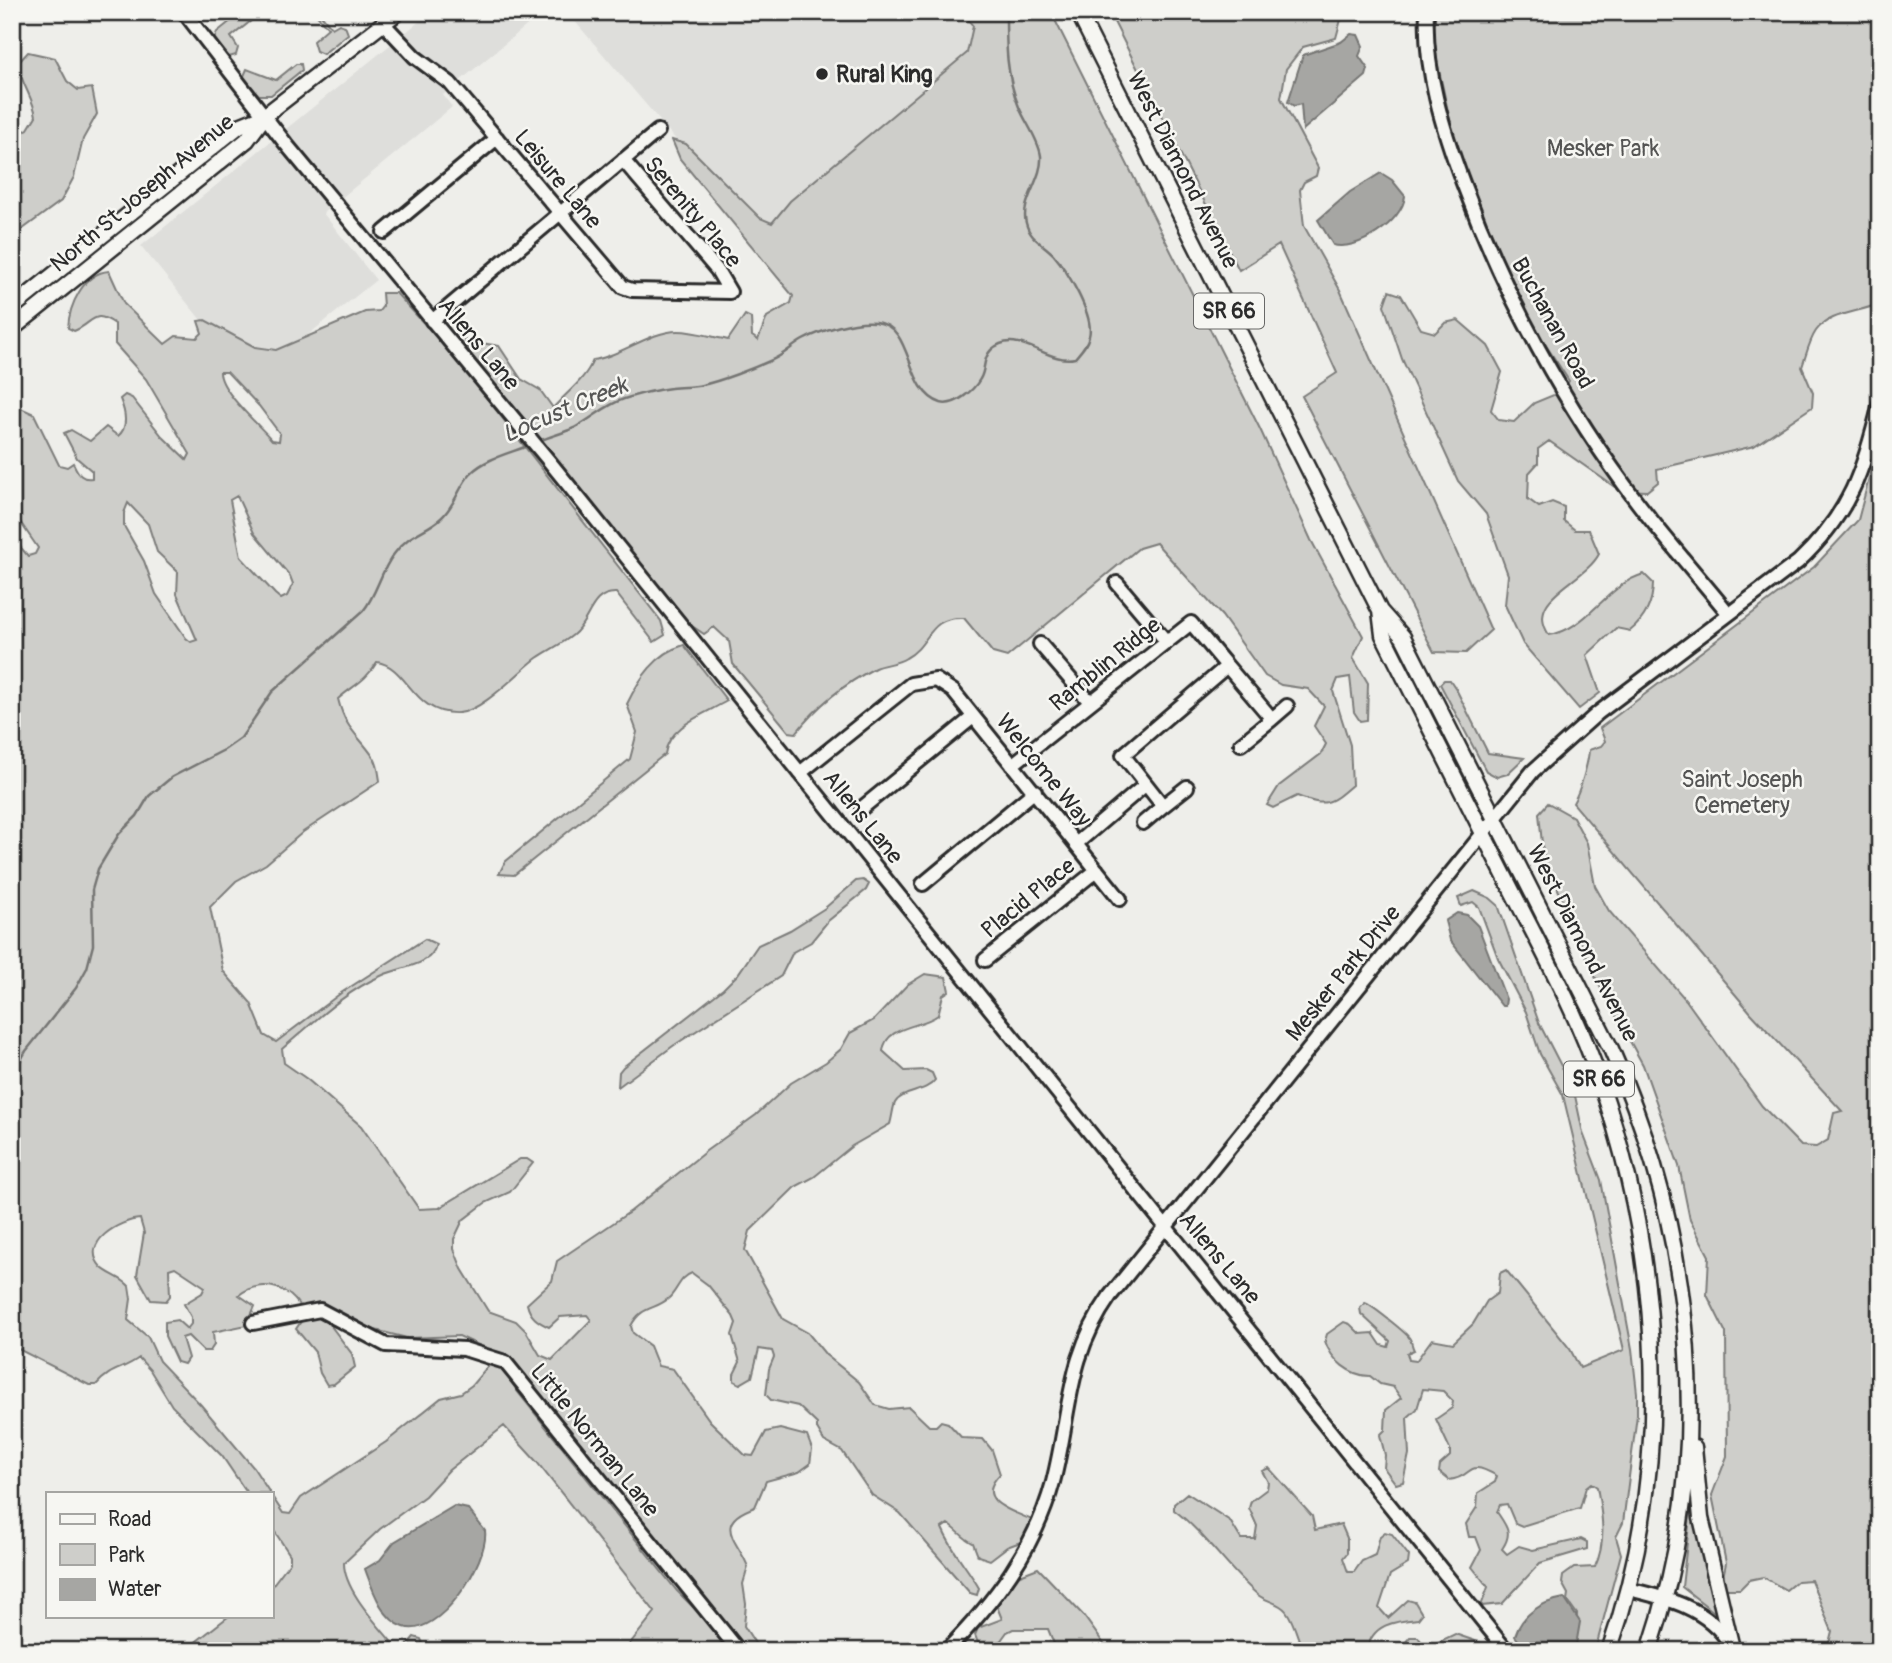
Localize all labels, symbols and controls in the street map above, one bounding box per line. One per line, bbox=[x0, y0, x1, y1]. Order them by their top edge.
place label: Rural King bbox=[836, 60, 933, 89]
marker: Rural King bbox=[814, 66, 830, 82]
street label: West Diamond Avenue bbox=[1121, 67, 1246, 274]
street label: North St Joseph Avenue bbox=[44, 107, 240, 278]
street label: Leisure Lane bbox=[508, 123, 608, 235]
park label: Mesker Park bbox=[1547, 134, 1660, 163]
street label: Serenity Place bbox=[638, 150, 748, 274]
street label: Buchanan Road bbox=[1505, 252, 1601, 394]
street label: Allens Lane bbox=[432, 292, 527, 397]
road number: SR 66 bbox=[1194, 294, 1264, 328]
water label: Locust Creek bbox=[498, 370, 634, 449]
street label: Ramblin Ridge bbox=[1044, 610, 1167, 718]
street label: Welcome Way bbox=[990, 708, 1098, 832]
street label: Allens Lane bbox=[817, 764, 910, 870]
park label: Saint Joseph Cemetery bbox=[1681, 765, 1803, 820]
street label: West Diamond Avenue bbox=[1521, 840, 1646, 1047]
street label: Placid Place bbox=[975, 851, 1081, 945]
street label: Mesker Park Drive bbox=[1279, 899, 1407, 1047]
road number: SR 66 bbox=[1564, 1062, 1634, 1096]
street label: Allens Lane bbox=[1173, 1206, 1268, 1311]
street label: Little Norman Lane bbox=[524, 1357, 666, 1523]
legend bbox=[46, 1492, 273, 1618]
text: Road bbox=[108, 1506, 152, 1533]
text: Park bbox=[108, 1542, 145, 1569]
text: Water bbox=[108, 1576, 162, 1603]

